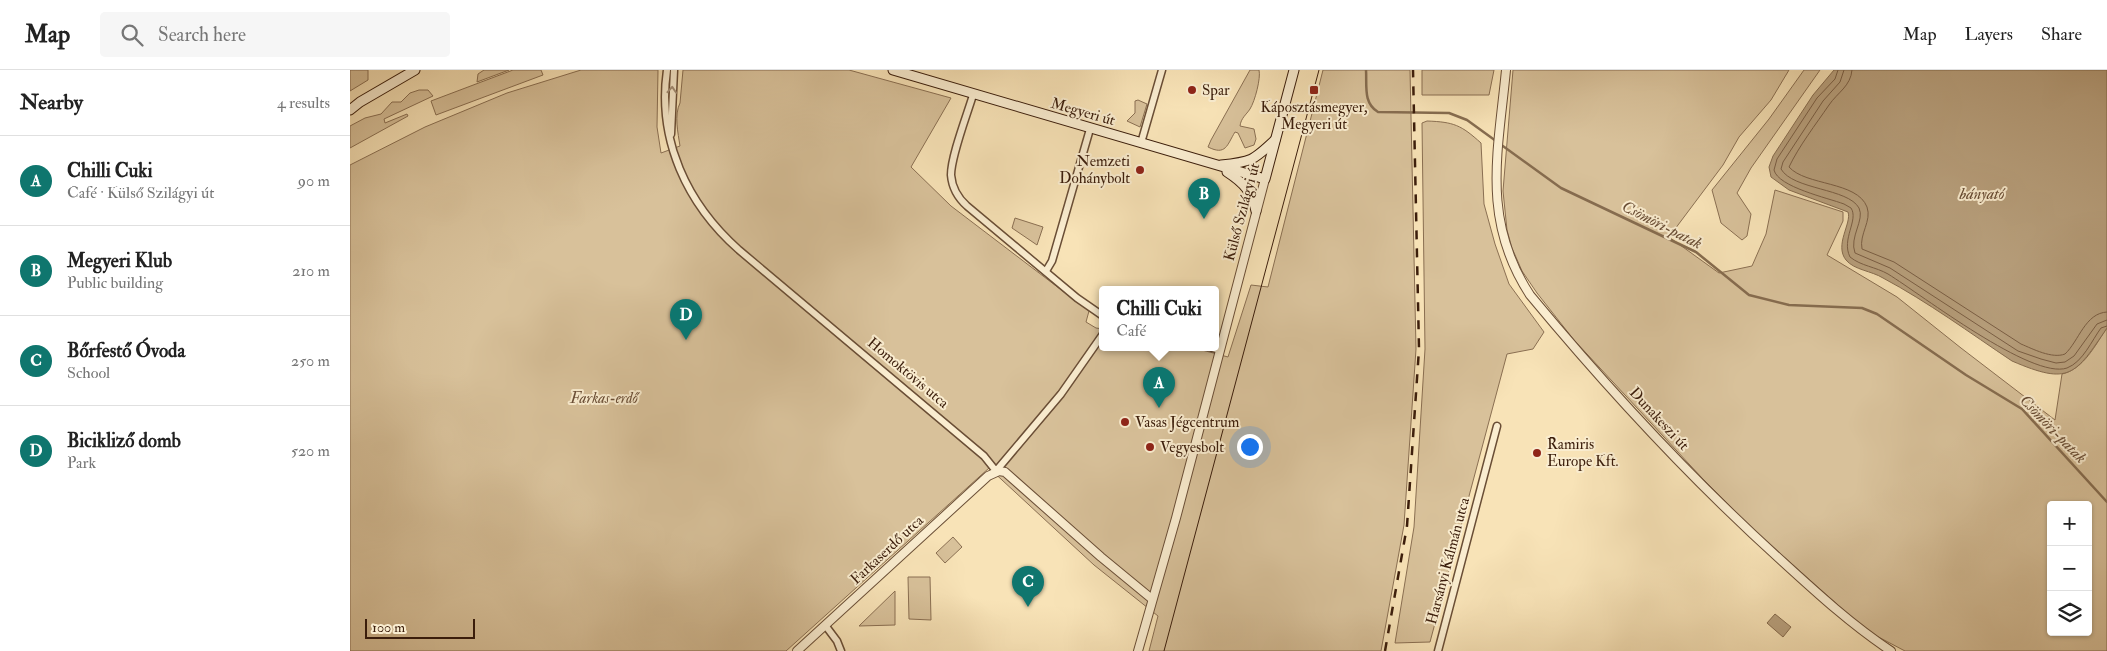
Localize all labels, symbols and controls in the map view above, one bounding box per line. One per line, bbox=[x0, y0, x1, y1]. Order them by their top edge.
search box bbox=[100, 12, 450, 57]
text: Map bbox=[25, 19, 70, 50]
icon: search bbox=[118, 21, 146, 49]
text: Search here bbox=[158, 23, 246, 47]
text: Map bbox=[1903, 23, 1937, 46]
text: Layers bbox=[1965, 23, 2013, 46]
text: Share bbox=[2041, 23, 2082, 46]
place label: Spar bbox=[1202, 81, 1230, 101]
marker: Spar bbox=[1186, 84, 1198, 96]
marker: Káposztásmegyer, Megyeri út bbox=[1308, 84, 1320, 96]
one-way arrow bbox=[666, 86, 677, 94]
text: Nearby bbox=[20, 89, 83, 116]
text: 4 results bbox=[277, 93, 330, 113]
street label: Megyeri út bbox=[1049, 94, 1118, 130]
place label: Káposztásmegyer, Megyeri út bbox=[1260, 98, 1368, 134]
place label: Nemzeti Dohánybolt bbox=[1059, 152, 1130, 188]
text: Chilli Cuki bbox=[67, 159, 152, 183]
street label: Külső Szilágyi út bbox=[1220, 161, 1264, 263]
marker: Nemzeti Dohánybolt bbox=[1134, 164, 1146, 176]
text: A bbox=[31, 171, 41, 191]
text: 90 m bbox=[298, 171, 330, 191]
pin: B bbox=[1188, 178, 1220, 219]
text: Café · Külső Szilágyi út bbox=[67, 183, 214, 203]
water label: bányató bbox=[1959, 184, 2006, 204]
water label: Csömöri-patak bbox=[1619, 196, 1706, 254]
text: Megyeri Klub bbox=[67, 249, 172, 273]
text: B bbox=[31, 261, 41, 281]
text: 210 m bbox=[292, 261, 330, 281]
text: Public building bbox=[67, 273, 163, 293]
popup bbox=[1099, 286, 1219, 351]
text: Chilli Cuki bbox=[1116, 297, 1202, 321]
pin: D bbox=[670, 299, 702, 340]
text: Café bbox=[1116, 321, 1146, 341]
street label: Homoktövis utca bbox=[863, 333, 953, 413]
text: Bőrfestő Óvoda bbox=[67, 339, 185, 363]
text: C bbox=[30, 351, 42, 371]
text: 250 m bbox=[291, 351, 330, 371]
text: School bbox=[67, 363, 110, 383]
pin: A bbox=[1143, 367, 1175, 408]
street label: Dunakeszi út bbox=[1625, 384, 1693, 455]
park label: Farkas-erdő bbox=[569, 389, 640, 408]
water label: Csömöri-patak bbox=[2015, 391, 2091, 468]
place label: Vasas Jégcentrum bbox=[1135, 413, 1240, 433]
marker: Vasas Jégcentrum bbox=[1119, 416, 1131, 428]
text: Bicikliző domb bbox=[67, 429, 181, 453]
your location bbox=[1237, 434, 1263, 460]
place label: Ramiris Europe Kft. bbox=[1547, 435, 1619, 472]
place label: Vegyesbolt bbox=[1160, 438, 1224, 457]
text: D bbox=[29, 441, 43, 461]
text: 520 m bbox=[291, 441, 330, 461]
marker: Vegyesbolt bbox=[1144, 441, 1156, 453]
marker: Ramiris Europe Kft. bbox=[1531, 447, 1543, 459]
text: Park bbox=[67, 453, 96, 473]
street label: Harsányi Kálmán utca bbox=[1422, 495, 1474, 627]
map controls bbox=[2047, 501, 2092, 636]
button: + bbox=[2047, 501, 2092, 546]
street label: Farkaserdő utca bbox=[846, 511, 928, 589]
button: − bbox=[2047, 546, 2092, 591]
pin: C bbox=[1012, 566, 1044, 607]
button: layers bbox=[2047, 591, 2092, 636]
scale bar bbox=[365, 616, 475, 639]
text: 100 m bbox=[372, 619, 405, 636]

